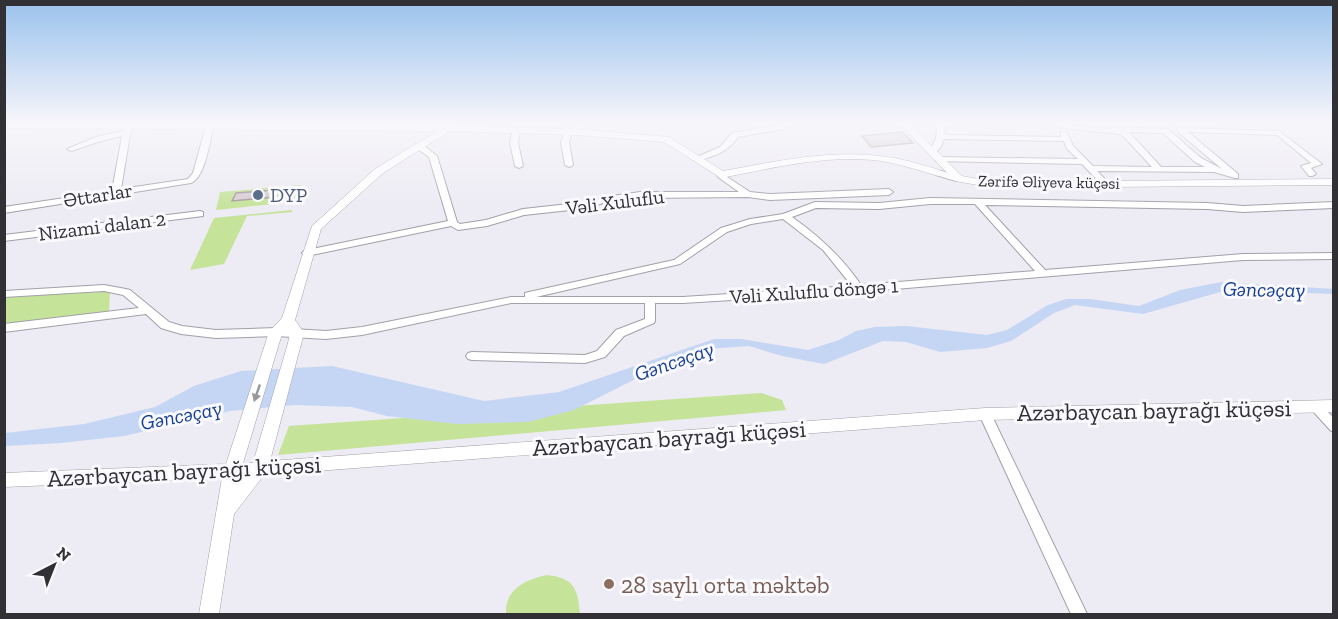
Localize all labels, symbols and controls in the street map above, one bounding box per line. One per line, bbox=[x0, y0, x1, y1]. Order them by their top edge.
street label: Zərifə Əliyeva küçəsi bbox=[978, 171, 1121, 193]
street label: Əttarlar bbox=[62, 178, 134, 212]
place label: DYP bbox=[270, 183, 307, 207]
street label: Vəli Xuluflu bbox=[563, 184, 666, 220]
marker: DYP bbox=[251, 188, 265, 202]
street label: Nizami dalan 2 bbox=[37, 206, 167, 246]
street label: Vəli Xuluflu döngə 1 bbox=[728, 273, 899, 309]
water label: Gəncəçay bbox=[1223, 276, 1306, 302]
water label: Gəncəçay bbox=[631, 336, 717, 386]
one-way arrow bbox=[251, 384, 261, 402]
street label: Azərbaycan bayrağı küçəsi bbox=[1017, 393, 1292, 427]
water label: Gəncəçay bbox=[138, 395, 224, 435]
street label: Azərbaycan bayrağı küçəsi bbox=[531, 414, 807, 462]
street label: Azərbaycan bayrağı küçəsi bbox=[46, 449, 322, 493]
north arrow bbox=[24, 535, 84, 595]
text: N bbox=[53, 543, 75, 565]
place label: 28 saylı orta məktəb bbox=[621, 570, 830, 599]
marker: 28 saylı orta məktəb bbox=[602, 577, 616, 591]

